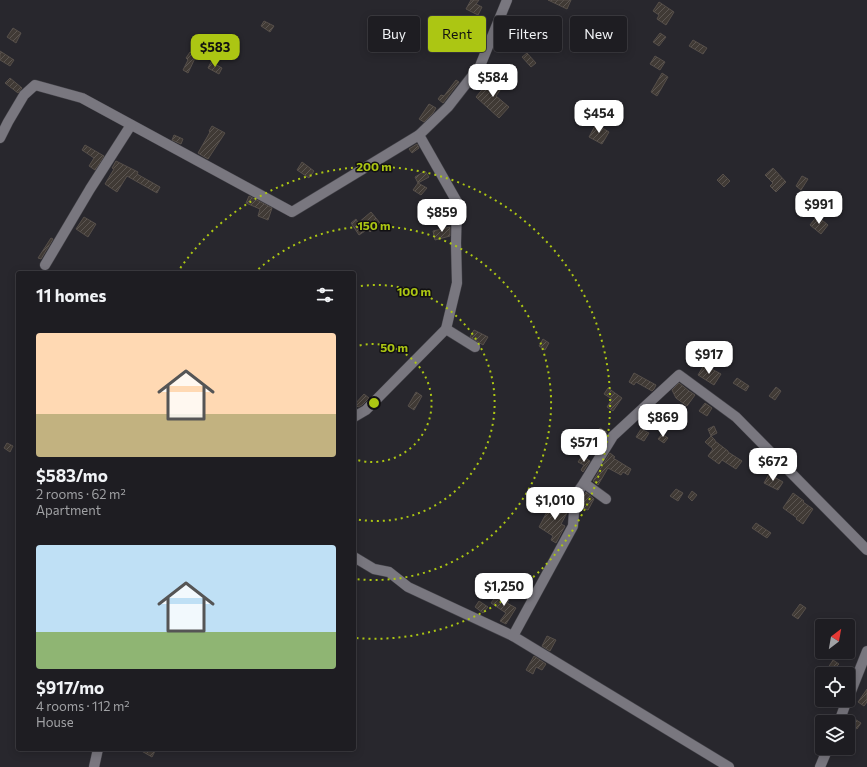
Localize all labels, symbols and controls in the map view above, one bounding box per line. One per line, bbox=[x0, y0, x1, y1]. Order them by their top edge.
chip: Buy bbox=[368, 16, 420, 52]
chip: Rent bbox=[428, 16, 486, 52]
chip: Filters bbox=[494, 16, 562, 52]
chip: New bbox=[570, 16, 627, 52]
pin: $583 bbox=[191, 34, 239, 68]
text: $583 bbox=[200, 39, 230, 55]
pin: $584 bbox=[469, 64, 517, 98]
text: $584 bbox=[477, 69, 509, 85]
pin: $454 bbox=[575, 100, 623, 134]
text: $454 bbox=[584, 105, 615, 121]
text: 200 m bbox=[356, 159, 392, 173]
pin: $991 bbox=[795, 191, 843, 225]
text: $991 bbox=[804, 196, 834, 212]
pin: $859 bbox=[418, 199, 466, 233]
text: $859 bbox=[426, 204, 458, 220]
text: 150 m bbox=[357, 218, 391, 232]
icon: filters bbox=[314, 284, 336, 306]
text: 100 m bbox=[397, 284, 431, 298]
text: 11 homes bbox=[36, 285, 106, 306]
text: 50 m bbox=[380, 340, 408, 354]
pin: $917 bbox=[685, 341, 733, 375]
text: $917 bbox=[695, 346, 723, 362]
icon: home bbox=[150, 359, 222, 431]
centre of rings bbox=[367, 396, 381, 410]
pin: $869 bbox=[639, 404, 687, 438]
text: $869 bbox=[647, 409, 679, 425]
pin: $571 bbox=[560, 429, 608, 463]
text: $571 bbox=[570, 434, 598, 450]
pin: $672 bbox=[749, 448, 797, 482]
text: $672 bbox=[758, 453, 788, 469]
text: $583/mo bbox=[36, 465, 108, 486]
text: 2 rooms · 62 m² bbox=[36, 486, 126, 502]
pin: $1,010 bbox=[522, 487, 588, 521]
text: $1,010 bbox=[535, 492, 575, 508]
text: Apartment bbox=[36, 502, 101, 518]
icon: home bbox=[150, 571, 222, 643]
pin: $1,250 bbox=[471, 573, 537, 607]
text: $1,250 bbox=[484, 578, 524, 594]
north arrow bbox=[815, 619, 855, 659]
map controls bbox=[815, 619, 855, 755]
button: locate bbox=[815, 667, 855, 707]
text: $917/mo bbox=[36, 677, 104, 698]
text: 4 rooms · 112 m² bbox=[36, 698, 129, 714]
text: House bbox=[36, 714, 74, 730]
button: layers bbox=[815, 715, 855, 755]

